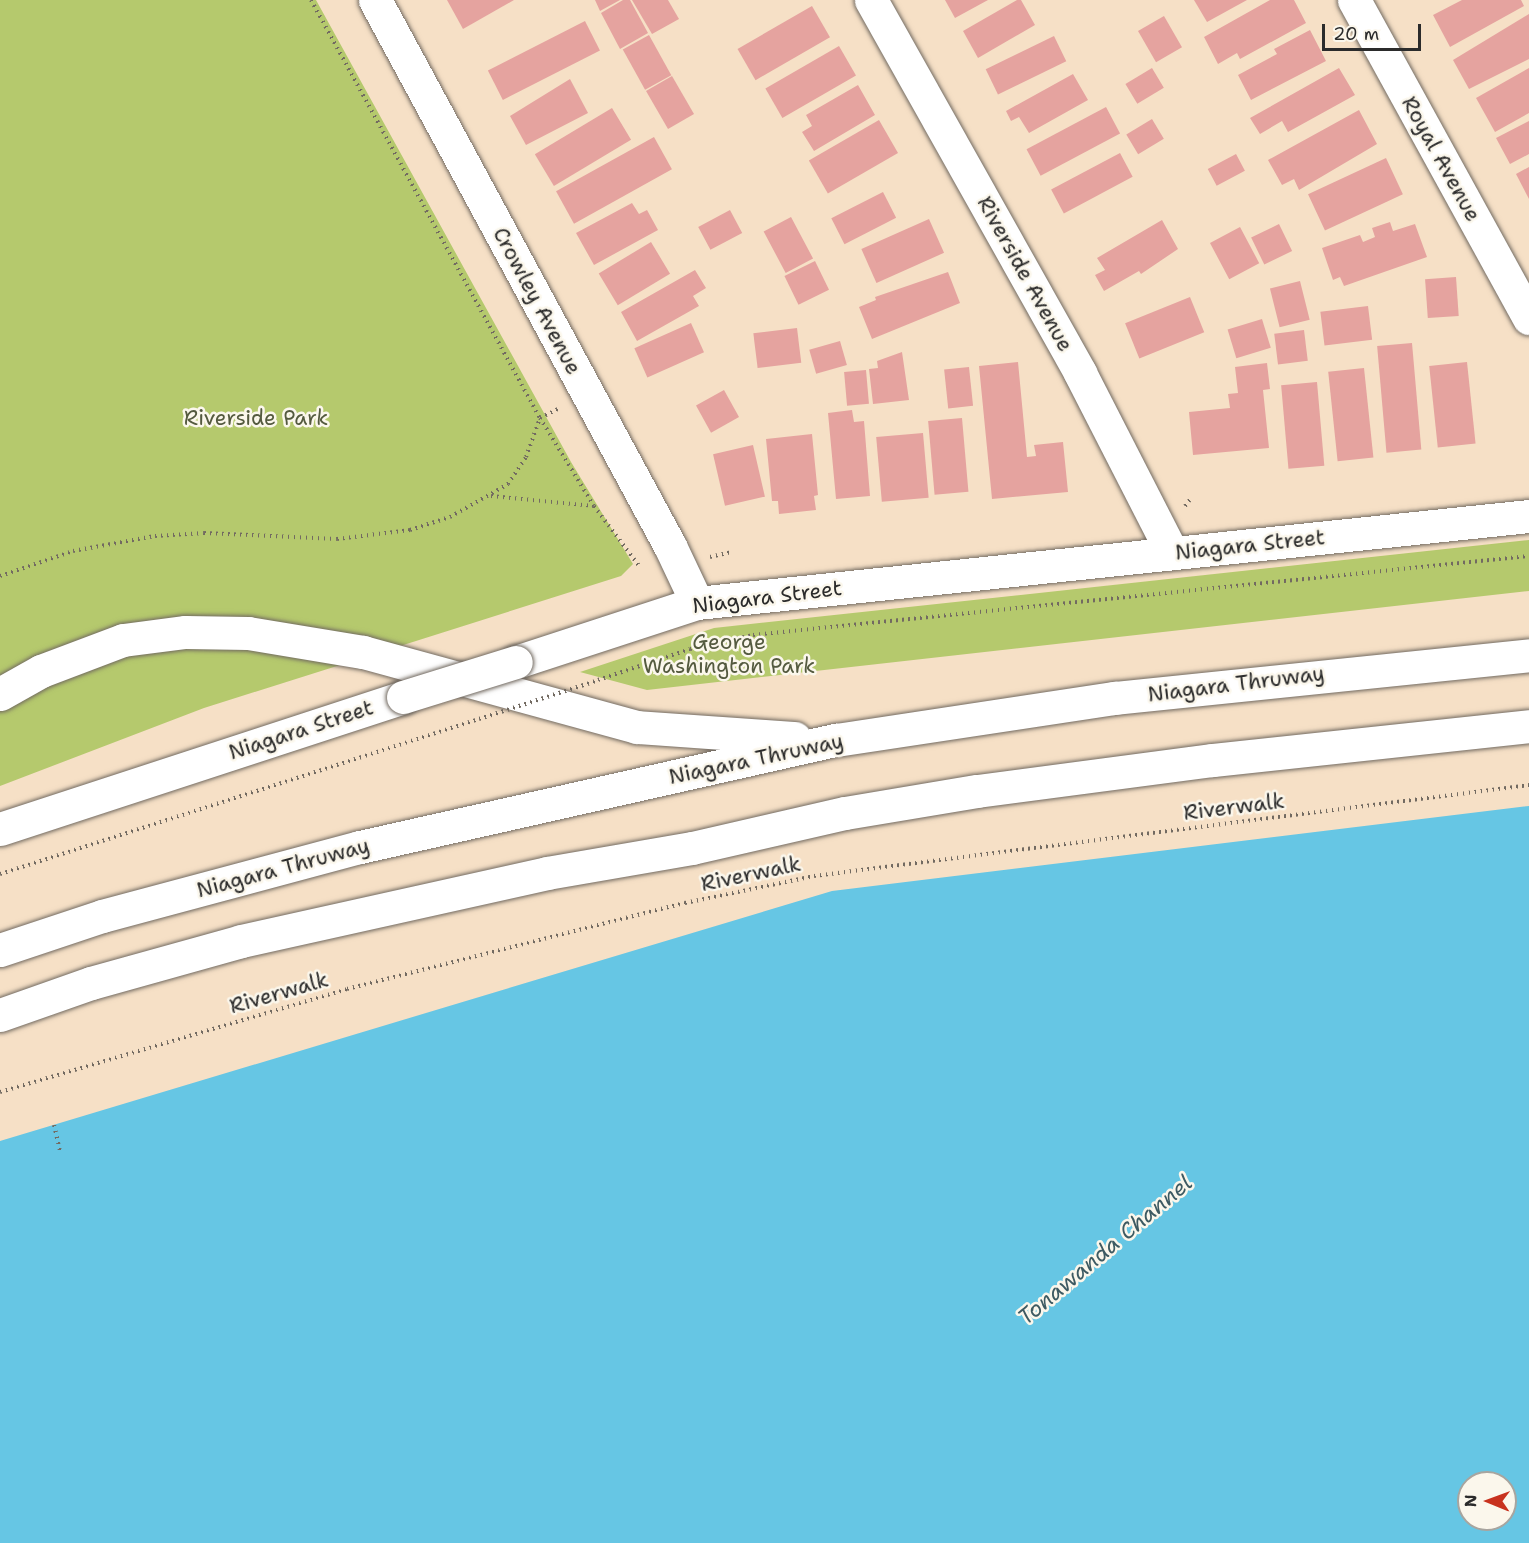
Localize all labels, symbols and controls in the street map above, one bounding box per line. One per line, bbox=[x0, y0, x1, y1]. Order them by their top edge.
scale bar bbox=[1325, 12, 1424, 50]
text: 20 m bbox=[1333, 22, 1379, 46]
street label: Royal Avenue bbox=[1396, 92, 1486, 226]
street label: Riverside Avenue bbox=[972, 192, 1078, 356]
street label: Crowley Avenue bbox=[488, 223, 586, 379]
park label: Riverside Park bbox=[184, 405, 328, 431]
street label: Niagara Street bbox=[1174, 525, 1326, 565]
street label: Niagara Street bbox=[691, 575, 843, 619]
park label: George Washington Park bbox=[643, 629, 815, 679]
street label: Niagara Thruway bbox=[1146, 661, 1326, 707]
street label: Niagara Street bbox=[226, 695, 376, 765]
street label: Niagara Thruway bbox=[666, 728, 846, 790]
street label: Riverwalk bbox=[1182, 788, 1286, 826]
street label: Niagara Thruway bbox=[194, 833, 372, 903]
street label: Riverwalk bbox=[699, 851, 803, 897]
street label: Riverwalk bbox=[227, 967, 331, 1019]
water label: Tonawanda Channel bbox=[1013, 1170, 1197, 1330]
north arrow bbox=[1457, 1471, 1517, 1531]
text: N bbox=[1460, 1494, 1481, 1507]

